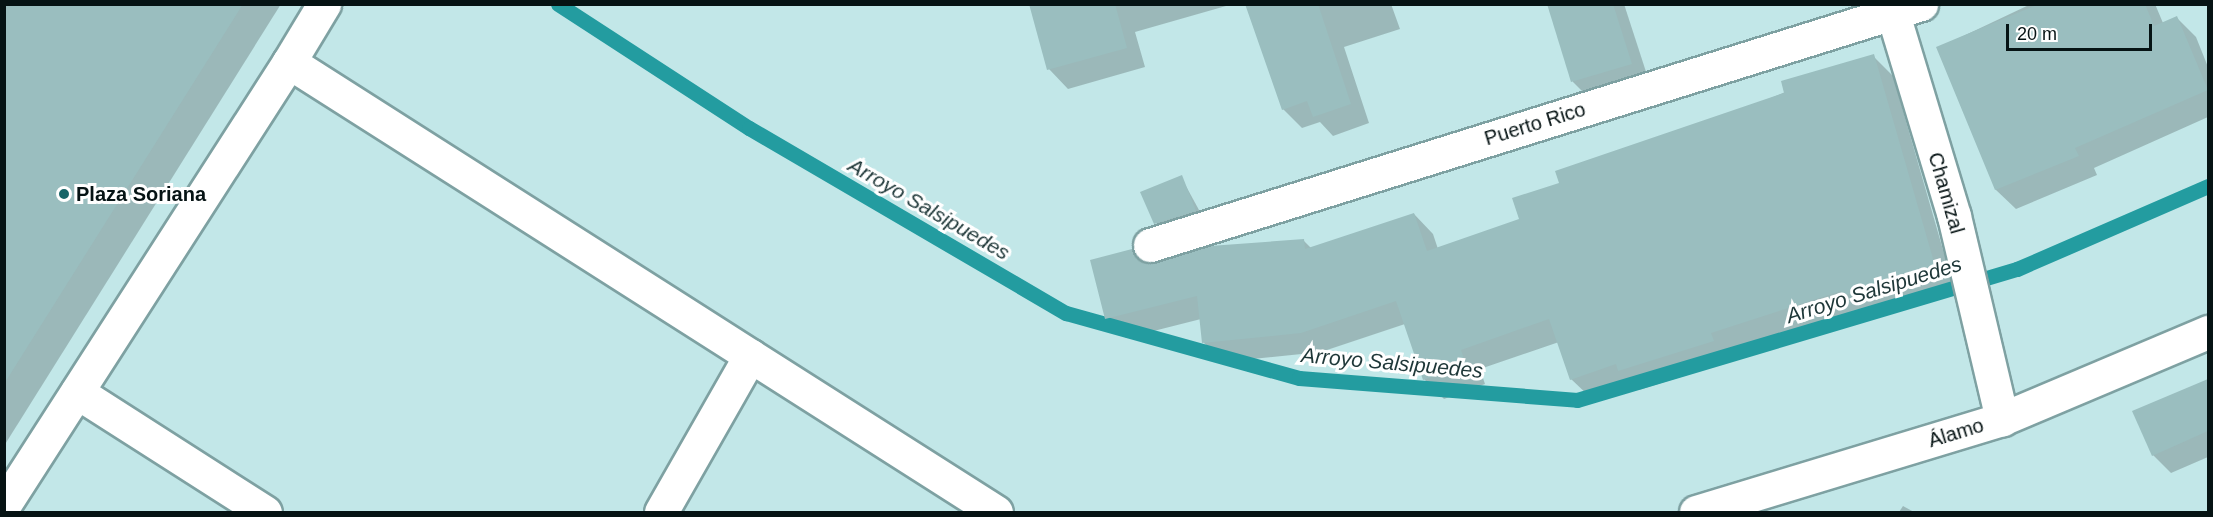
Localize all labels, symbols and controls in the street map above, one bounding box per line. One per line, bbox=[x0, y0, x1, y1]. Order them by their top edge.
scale bar bbox=[2009, 12, 2154, 50]
text: 20 m bbox=[2017, 24, 2057, 44]
street label: Puerto Rico bbox=[1482, 97, 1588, 151]
street label: Chamizal bbox=[1923, 150, 1969, 236]
water label: Arroyo Salsipuedes bbox=[844, 153, 1014, 265]
place label: Plaza Soriana bbox=[76, 182, 206, 206]
marker: Plaza Soriana bbox=[57, 187, 71, 201]
water label: Arroyo Salsipuedes bbox=[1783, 251, 1965, 329]
water label: Arroyo Salsipuedes bbox=[1300, 343, 1484, 383]
street label: Álamo bbox=[1925, 413, 1987, 453]

